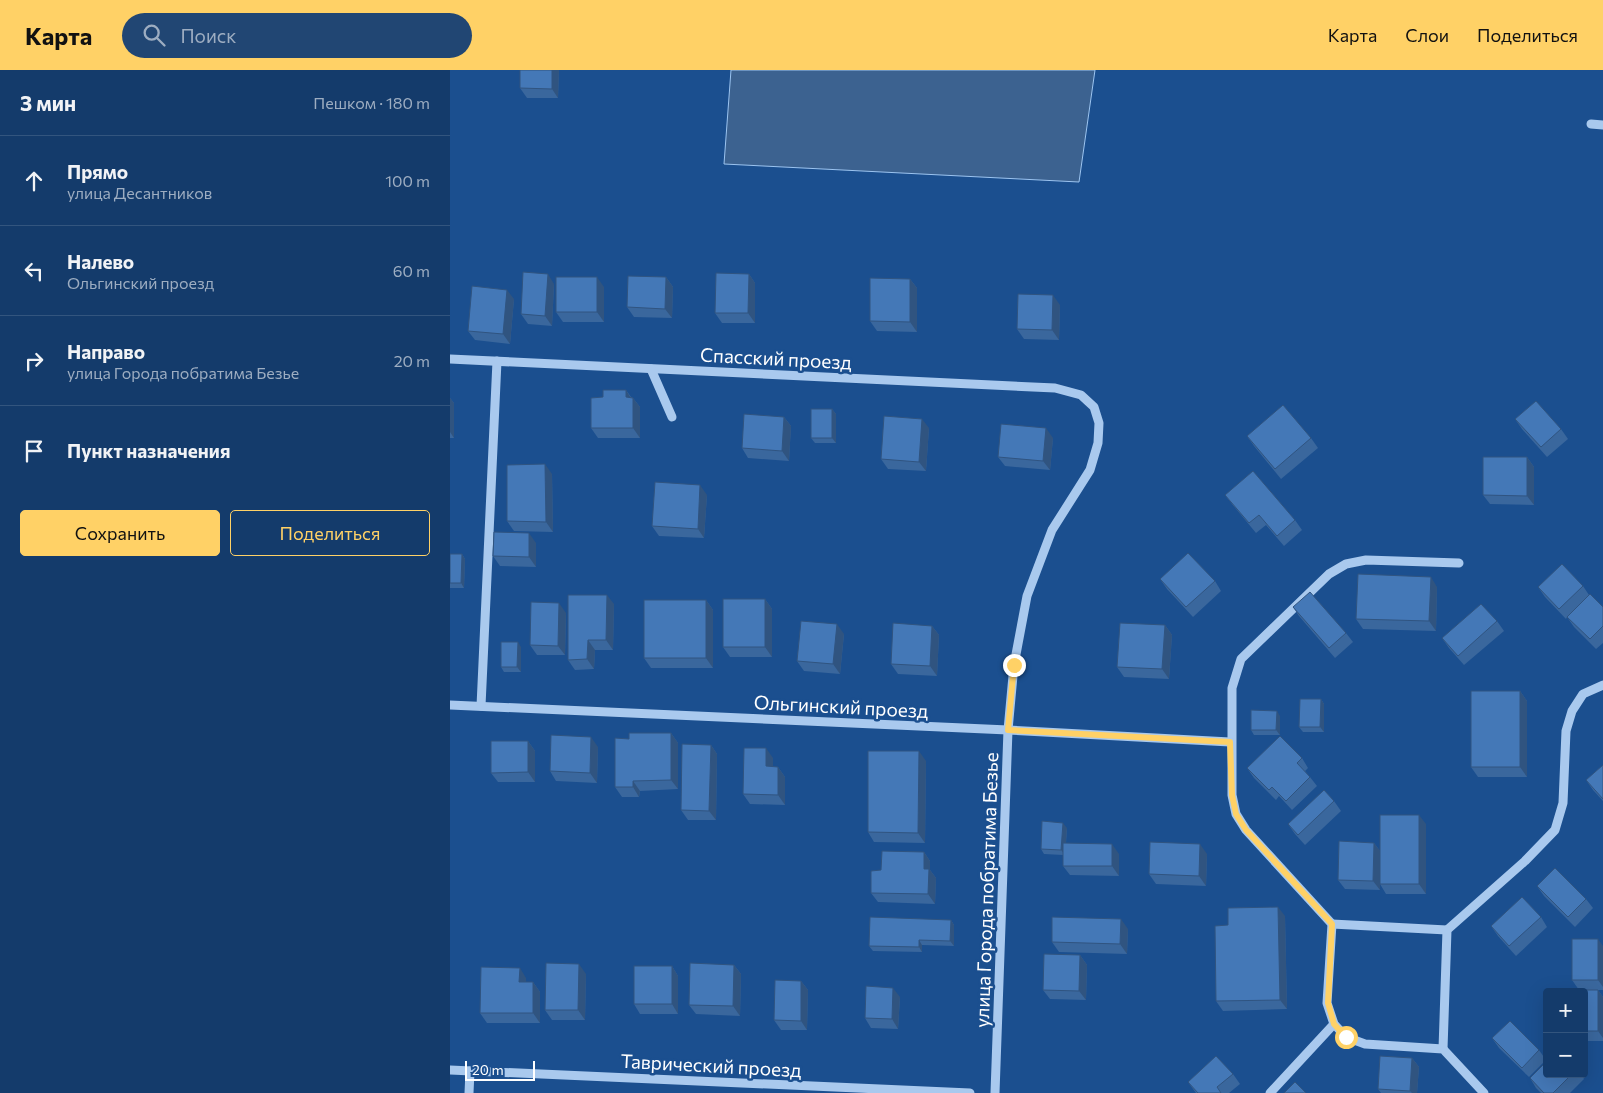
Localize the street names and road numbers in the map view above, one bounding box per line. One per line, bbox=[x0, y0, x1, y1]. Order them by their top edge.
street label: Спасский проезд bbox=[700, 343, 852, 373]
street label: Ольгинский проезд bbox=[753, 690, 929, 722]
street label: улица Города побратима Безье bbox=[970, 752, 1002, 1028]
street label: Таврический проезд bbox=[620, 1049, 802, 1081]

